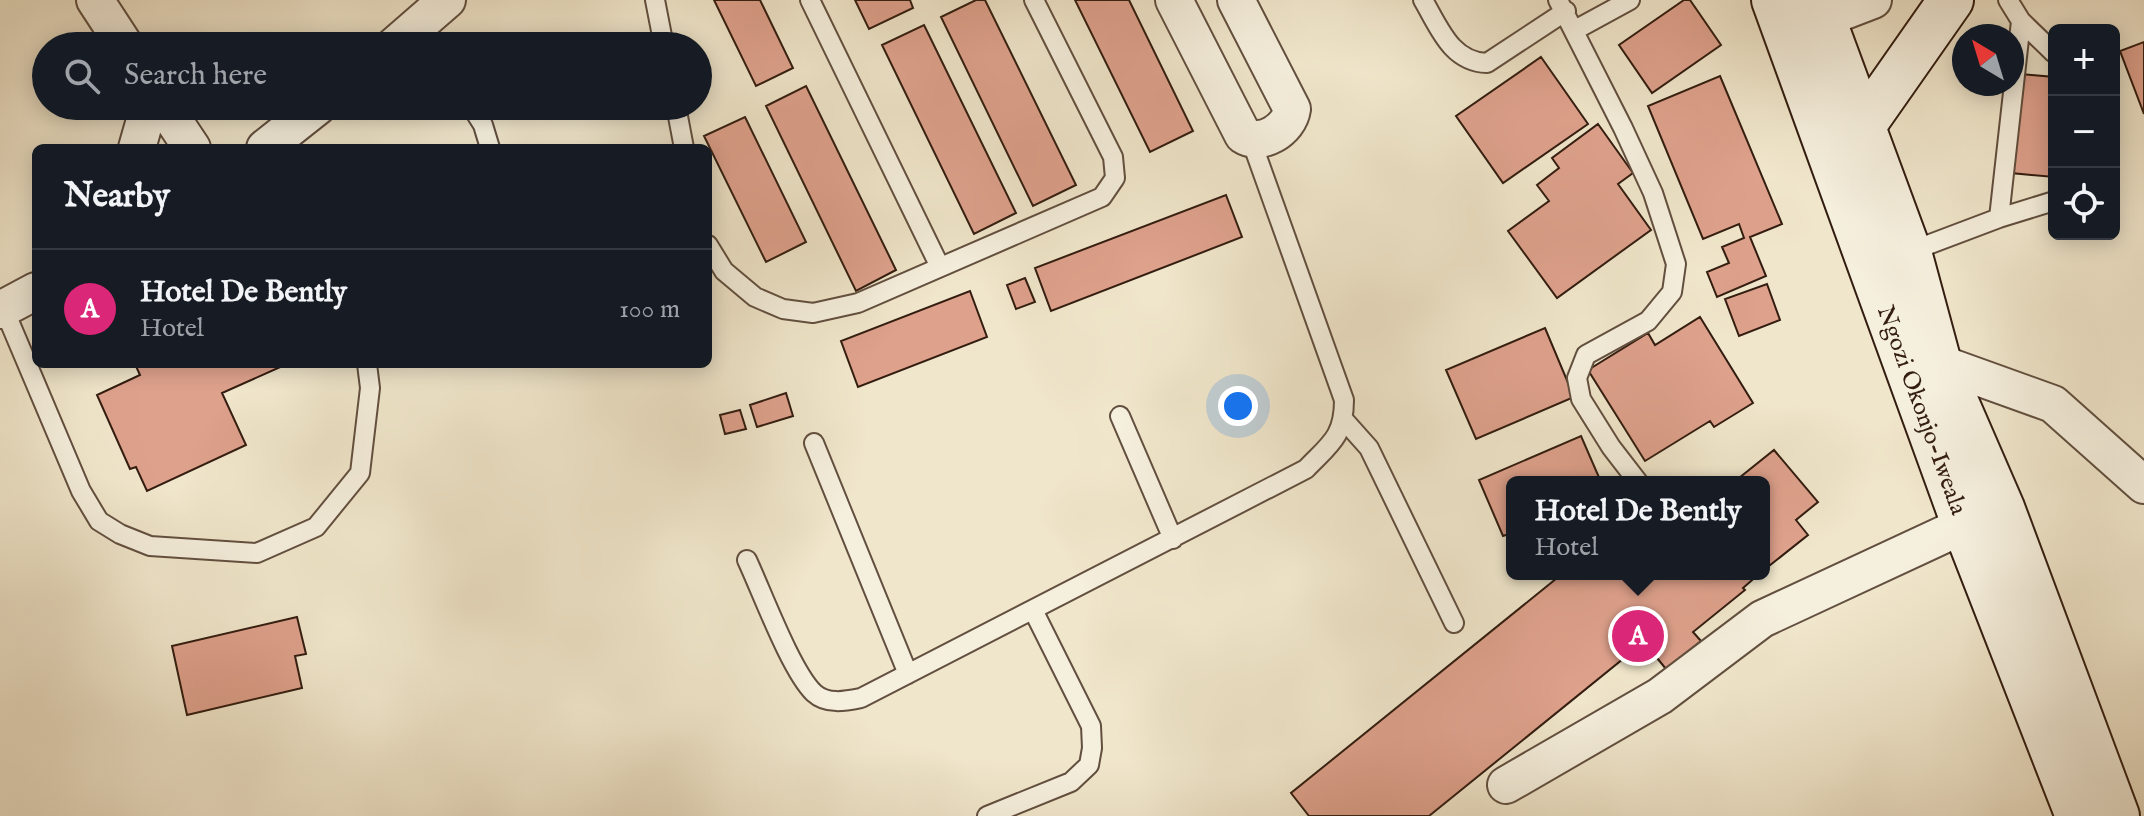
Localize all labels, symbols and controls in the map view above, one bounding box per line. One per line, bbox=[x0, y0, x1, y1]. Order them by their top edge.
north arrow bbox=[1952, 24, 2024, 96]
map controls bbox=[2048, 24, 2120, 240]
button: + bbox=[2048, 24, 2120, 96]
search box bbox=[32, 32, 712, 120]
icon: search bbox=[60, 54, 104, 98]
text: Search here bbox=[124, 57, 267, 95]
button: − bbox=[2048, 96, 2120, 168]
button: locate bbox=[2048, 168, 2120, 240]
text: Nearby bbox=[64, 175, 170, 218]
text: Hotel De Bently bbox=[140, 274, 347, 312]
text: A bbox=[81, 293, 99, 326]
text: 100 m bbox=[619, 293, 680, 326]
street label: Ngozi Okonjo-Iweala bbox=[1869, 302, 1974, 520]
text: Hotel bbox=[140, 312, 204, 345]
your location bbox=[1218, 386, 1258, 426]
popup bbox=[1506, 476, 1770, 580]
text: Hotel De Bently bbox=[1534, 493, 1742, 531]
text: Hotel bbox=[1534, 531, 1598, 564]
pin: A bbox=[1612, 606, 1664, 666]

